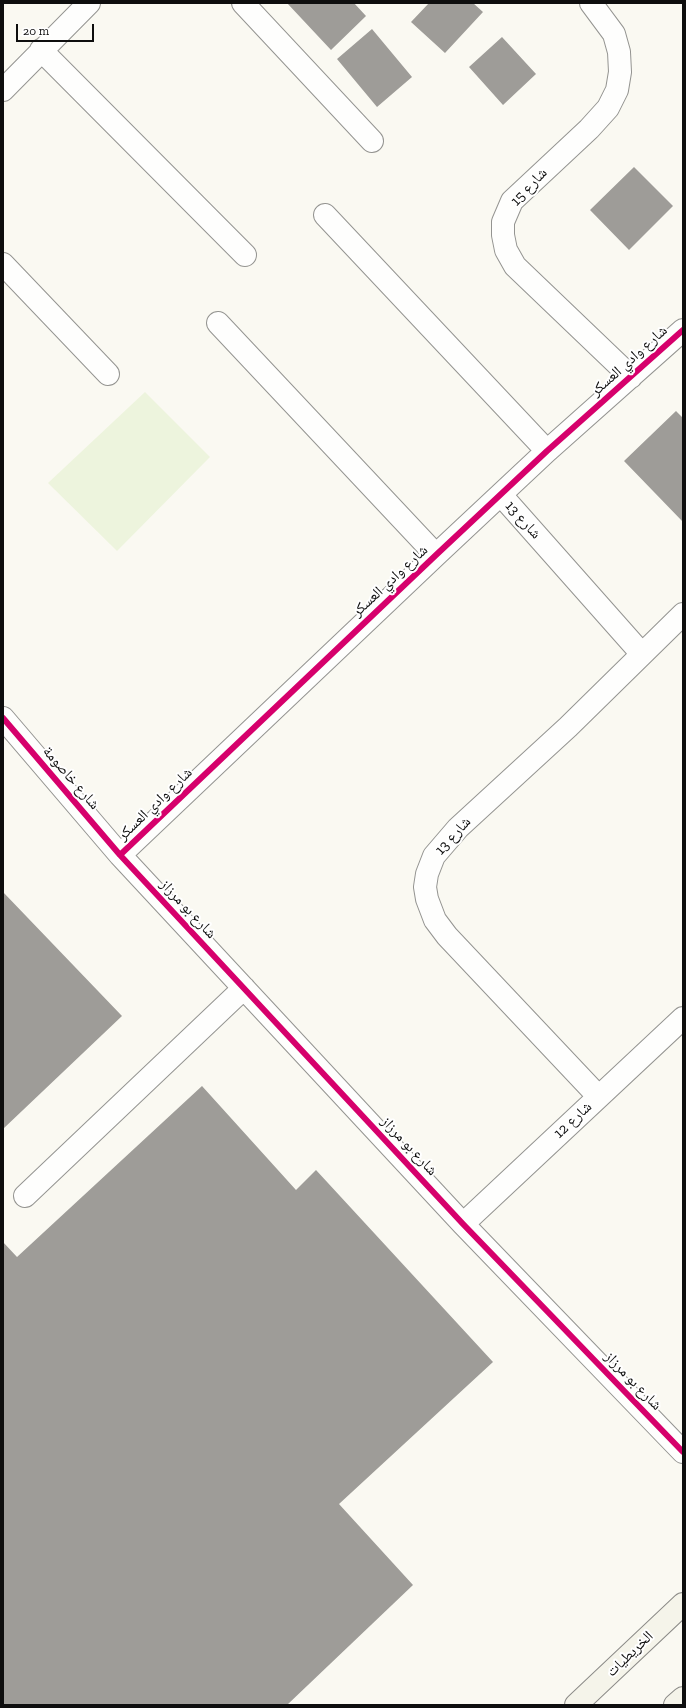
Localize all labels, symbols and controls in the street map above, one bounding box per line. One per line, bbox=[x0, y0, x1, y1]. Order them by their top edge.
scale bar bbox=[18, 16, 96, 42]
text: 20 m bbox=[23, 24, 49, 38]
street label: شارع 15 bbox=[507, 164, 551, 210]
street label: شارع وادي العسكر bbox=[587, 322, 671, 400]
street label: شارع 13 bbox=[501, 497, 545, 543]
street label: شارع وادي العسكر bbox=[348, 541, 432, 621]
street label: شارع خاصومة bbox=[39, 743, 103, 813]
street label: شارع وادي العسكر bbox=[114, 764, 196, 844]
street label: شارع 13 bbox=[431, 813, 475, 859]
street label: شارع بو مرزاز bbox=[156, 876, 220, 942]
street label: شارع 12 bbox=[550, 1098, 596, 1142]
street label: شارع بو مرزاز bbox=[377, 1113, 441, 1179]
street label: شارع بو مرزاز bbox=[601, 1348, 665, 1414]
street label: الخريطيات bbox=[603, 1627, 657, 1681]

